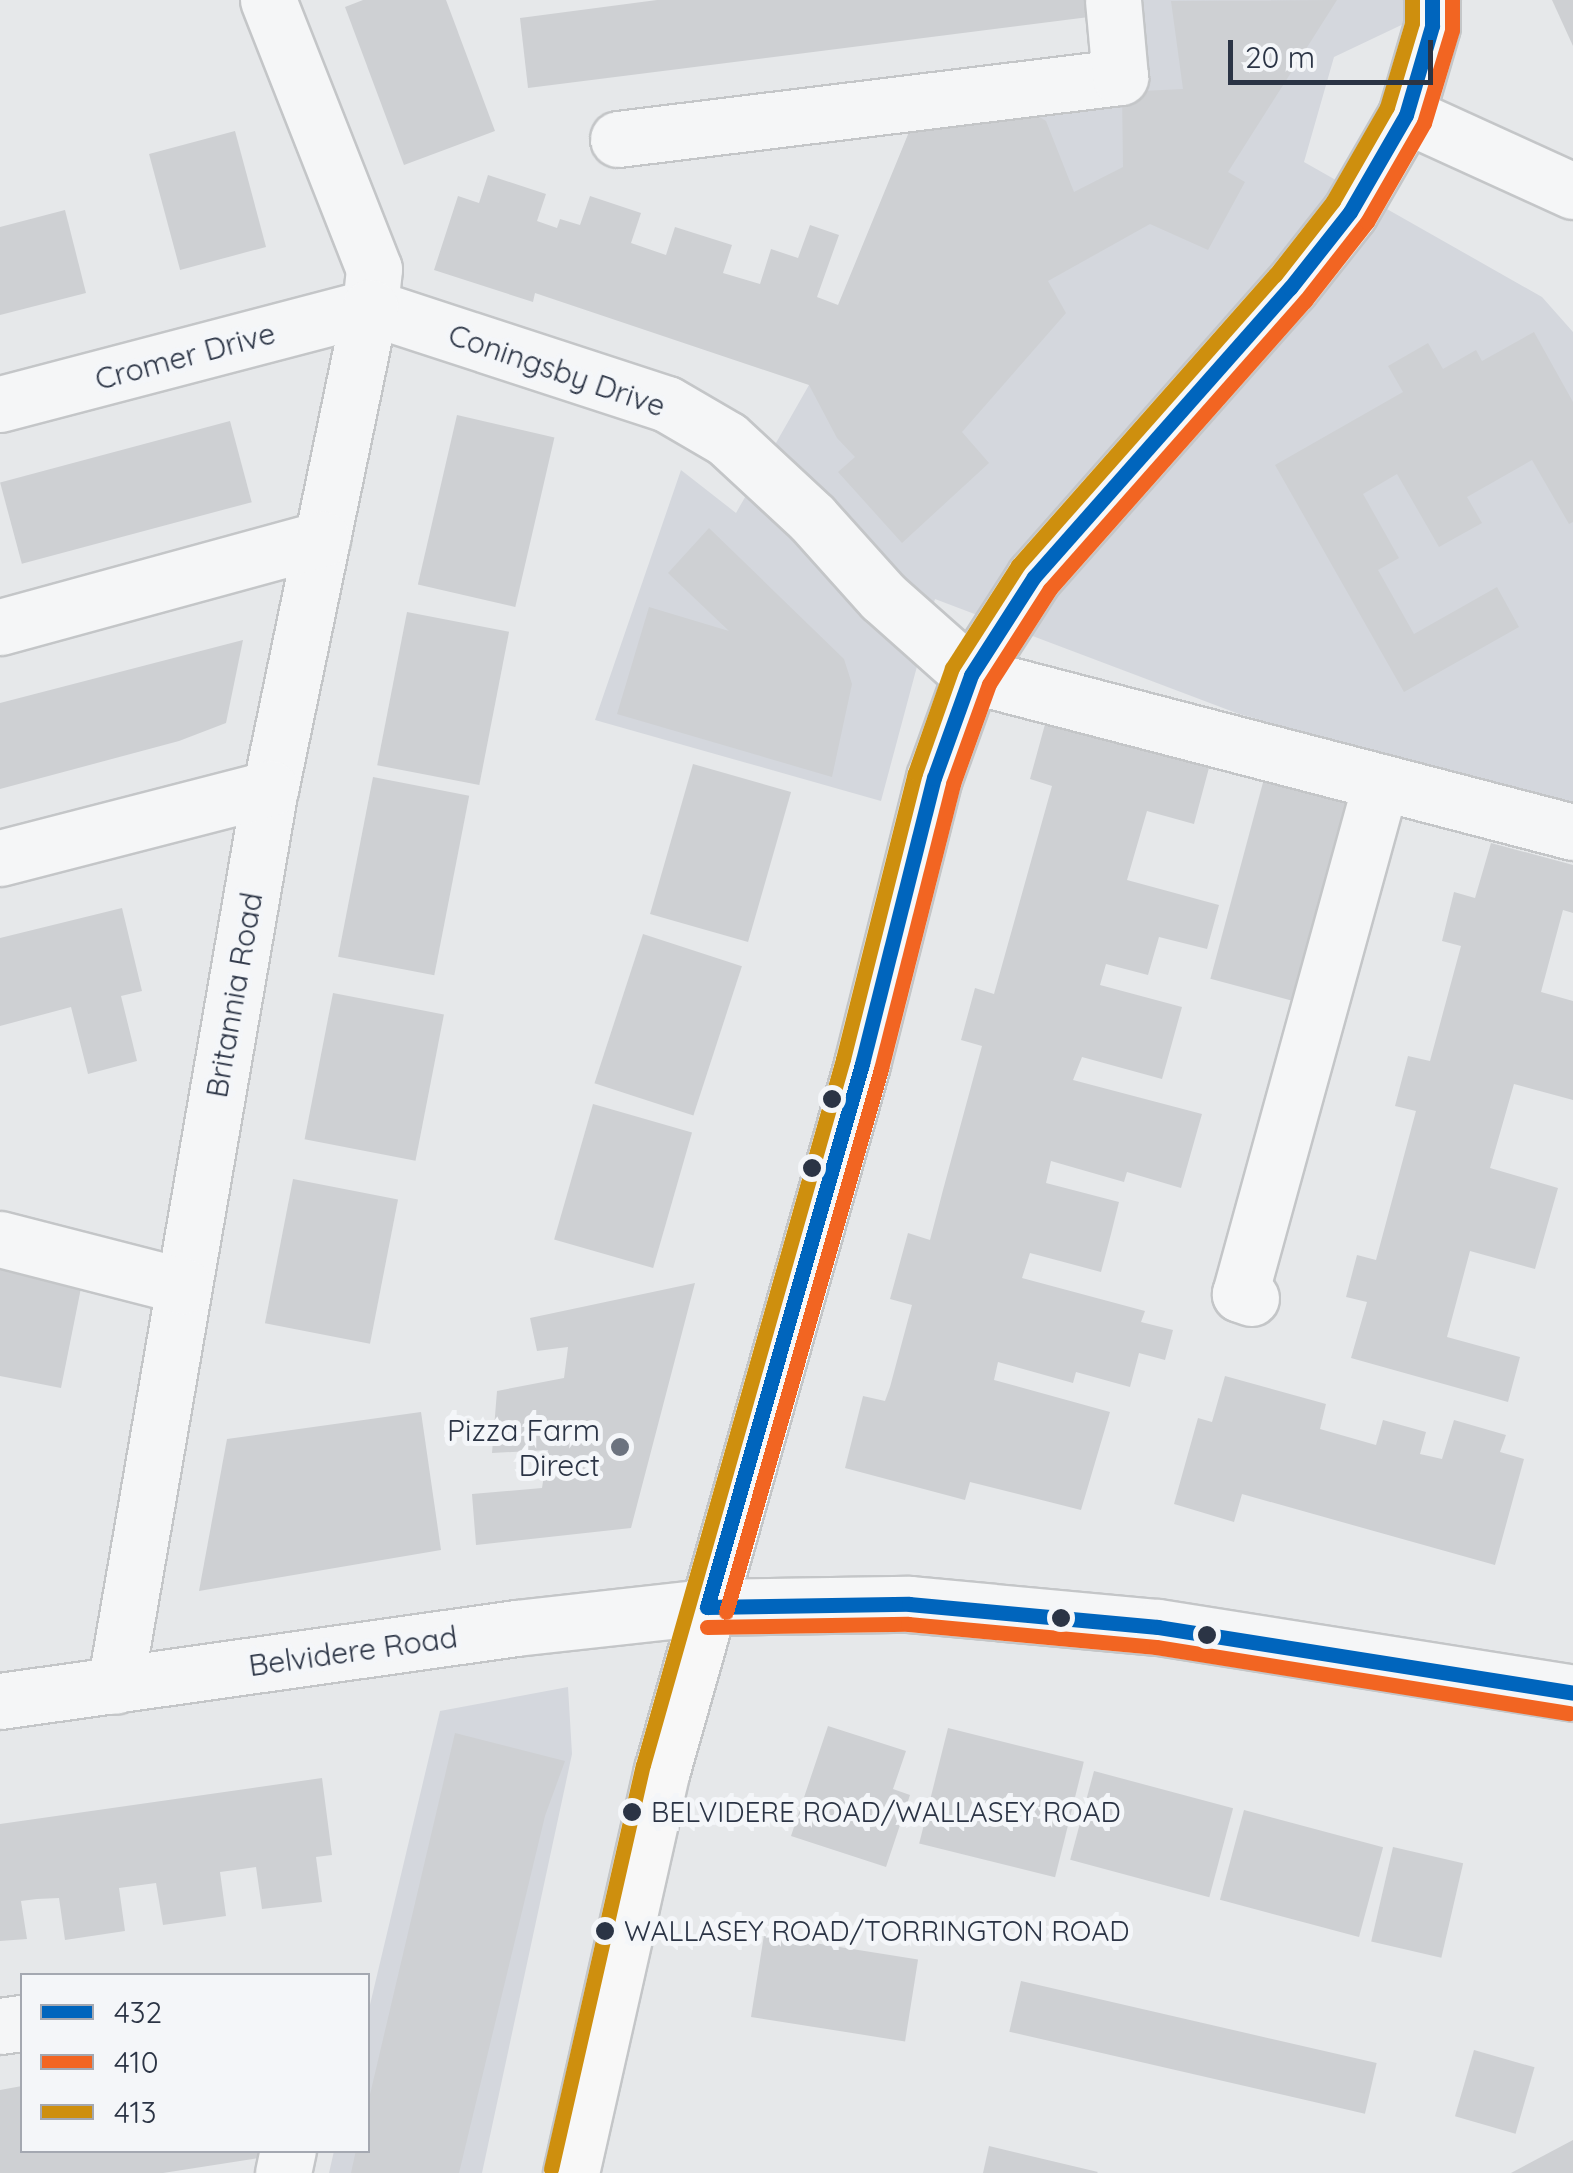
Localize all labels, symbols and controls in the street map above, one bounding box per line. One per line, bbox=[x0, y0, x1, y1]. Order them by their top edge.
scale bar bbox=[1233, 20, 1438, 82]
text: 20 m bbox=[1245, 38, 1315, 76]
street label: Cromer Drive bbox=[91, 315, 279, 397]
street label: Coningsby Drive bbox=[444, 316, 670, 424]
street label: Britannia Road bbox=[198, 890, 270, 1100]
unlabelled marker bbox=[822, 1089, 842, 1109]
unlabelled marker bbox=[802, 1158, 822, 1178]
place label: Pizza Farm Direct bbox=[447, 1412, 600, 1482]
marker: Pizza Farm Direct bbox=[609, 1436, 631, 1458]
unlabelled marker bbox=[1051, 1608, 1071, 1628]
street label: Belvidere Road bbox=[246, 1619, 460, 1683]
unlabelled marker bbox=[1197, 1625, 1217, 1645]
place label: BELVIDERE ROAD/WALLASEY ROAD bbox=[651, 1795, 1121, 1829]
marker: BELVIDERE ROAD/WALLASEY ROAD bbox=[622, 1802, 642, 1822]
place label: WALLASEY ROAD/TORRINGTON ROAD bbox=[624, 1914, 1129, 1948]
marker: WALLASEY ROAD/TORRINGTON ROAD bbox=[595, 1921, 615, 1941]
legend bbox=[20, 1973, 370, 2153]
text: 432 bbox=[114, 1993, 162, 2031]
text: 410 bbox=[114, 2043, 159, 2081]
text: 413 bbox=[114, 2093, 156, 2131]

